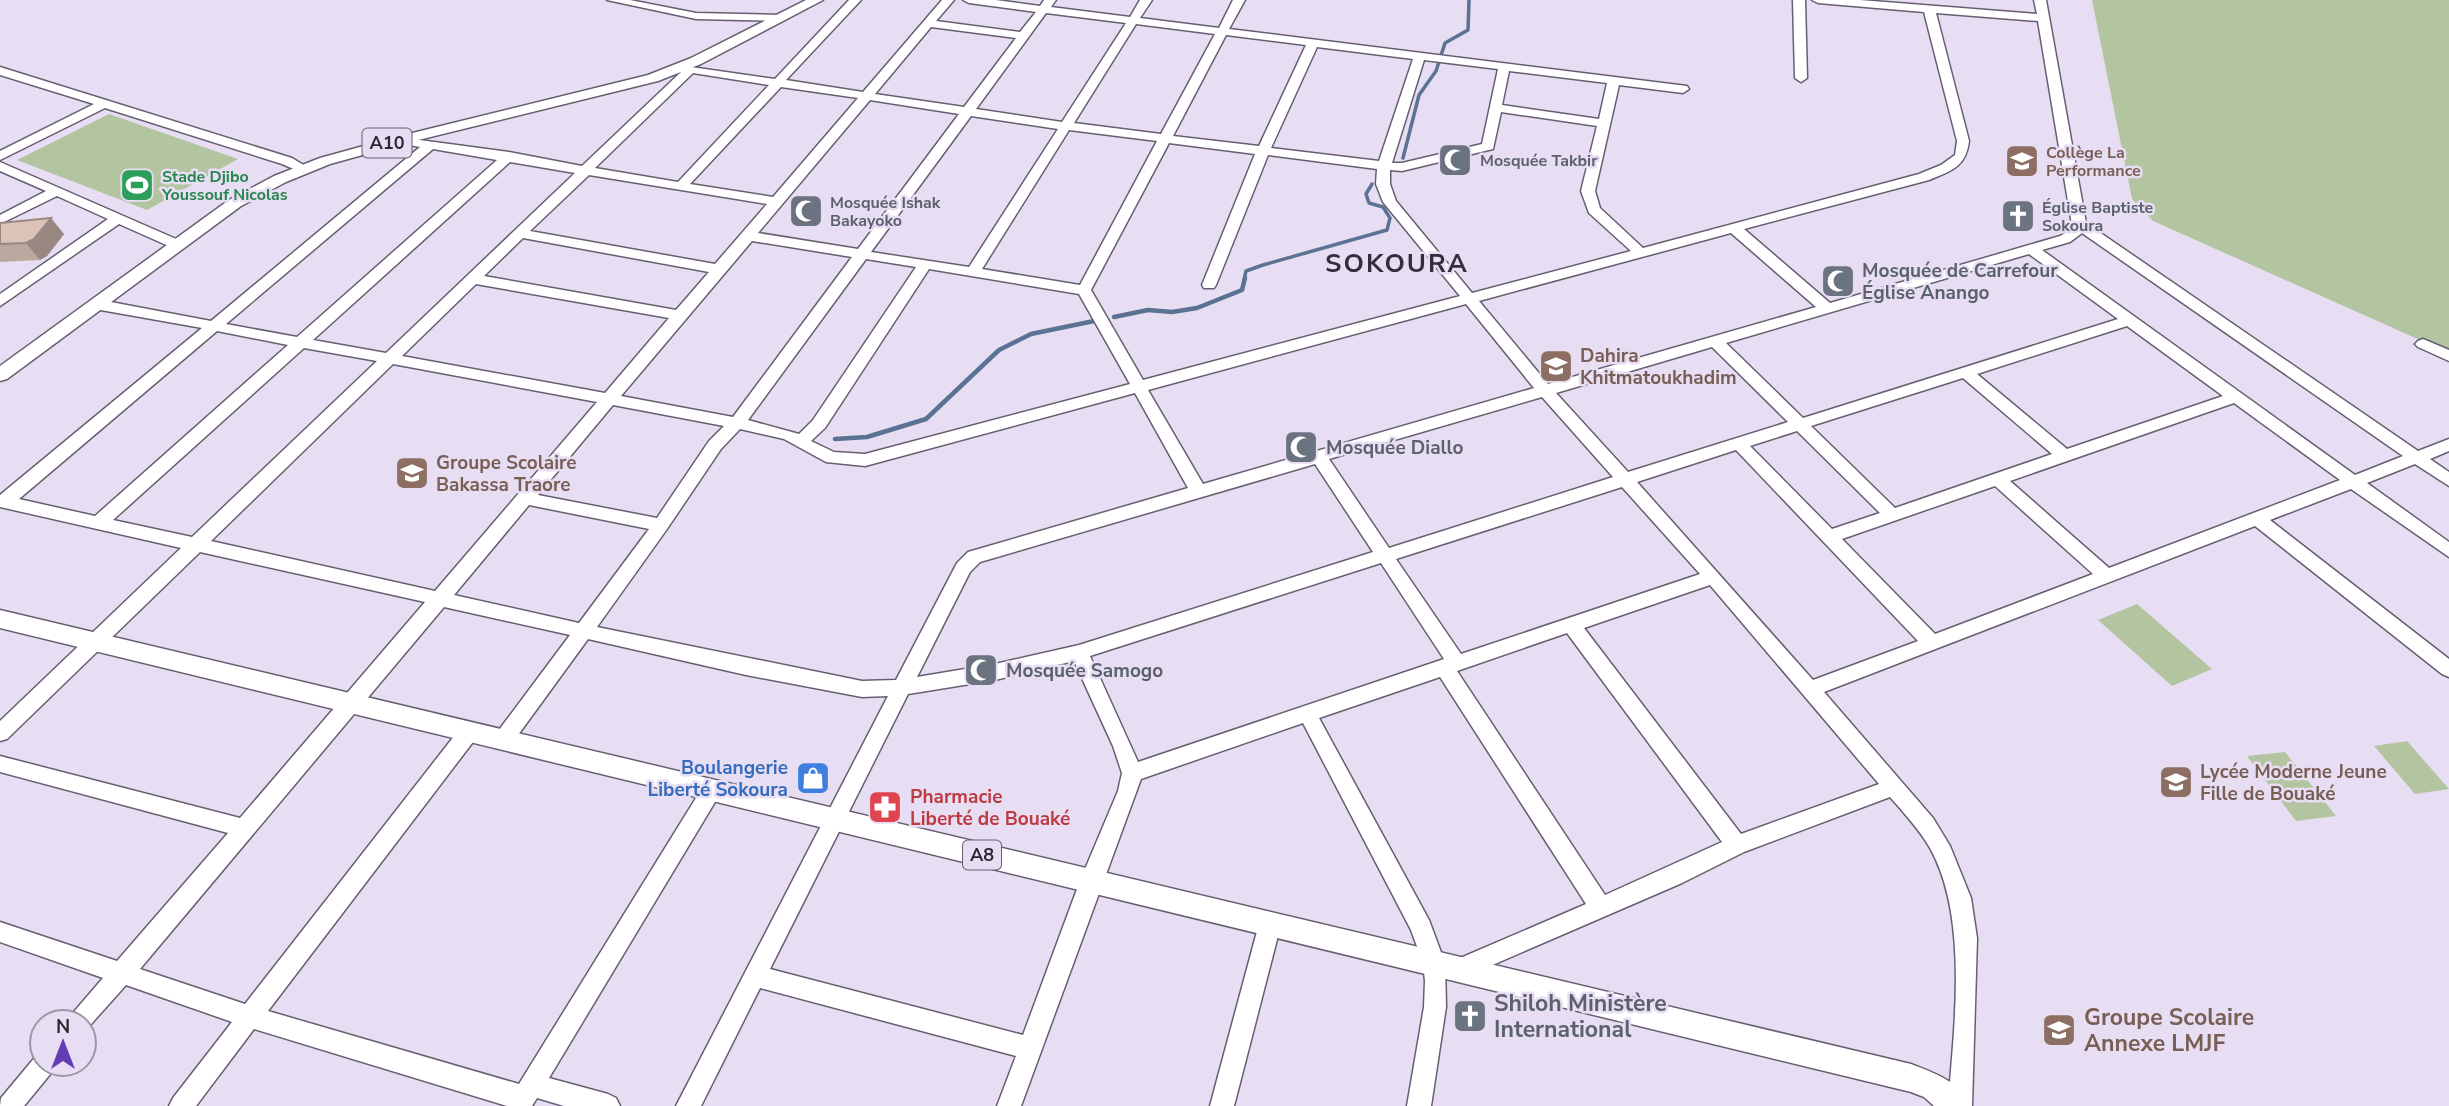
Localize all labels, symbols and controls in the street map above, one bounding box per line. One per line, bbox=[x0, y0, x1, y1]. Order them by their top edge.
road number: A10 bbox=[362, 128, 412, 158]
mosque icon: Mosquée Takbir bbox=[1436, 141, 1474, 179]
school or university icon: Collège La Performance bbox=[2003, 142, 2041, 180]
place label: Collège La Performance bbox=[2046, 142, 2141, 182]
place label: Mosquée Takbir bbox=[1480, 150, 1598, 172]
sports icon: Stade Djibo Youssouf Nicolas bbox=[118, 166, 156, 204]
place label: Stade Djibo Youssouf Nicolas bbox=[161, 166, 288, 206]
mosque icon: Mosquée Ishak Bakayoko bbox=[787, 192, 825, 230]
place label: Mosquée Ishak Bakayoko bbox=[830, 192, 941, 232]
church icon: Église Baptiste Sokoura bbox=[1999, 197, 2037, 235]
place label: Église Baptiste Sokoura bbox=[2042, 197, 2153, 237]
district label: SOKOURA bbox=[1325, 246, 1469, 281]
place label: Mosquée de Carrefour Église Anango bbox=[1862, 258, 2058, 306]
mosque icon: Mosquée de Carrefour Église Anango bbox=[1819, 262, 1857, 300]
place label: Dahira Khitmatoukhadim bbox=[1580, 343, 1737, 391]
school or university icon: Dahira Khitmatoukhadim bbox=[1537, 347, 1575, 385]
mosque icon: Mosquée Diallo bbox=[1282, 428, 1320, 466]
place label: Mosquée Diallo bbox=[1326, 435, 1464, 461]
place label: Groupe Scolaire Bakassa Traore bbox=[436, 450, 577, 498]
school or university icon: Groupe Scolaire Bakassa Traore bbox=[393, 454, 431, 492]
mosque icon: Mosquée Samogo bbox=[962, 651, 1000, 689]
place label: Mosquée Samogo bbox=[1006, 658, 1163, 684]
place label: Boulangerie Liberté Sokoura bbox=[648, 755, 788, 803]
shop icon: Boulangerie Liberté Sokoura bbox=[794, 759, 832, 797]
place label: Lycée Moderne Jeune Fille de Bouaké bbox=[2200, 759, 2387, 807]
school or university icon: Lycée Moderne Jeune Fille de Bouaké bbox=[2157, 763, 2195, 801]
place label: Pharmacie Liberté de Bouaké bbox=[910, 784, 1070, 832]
pharmacy icon: Pharmacie Liberté de Bouaké bbox=[866, 788, 904, 826]
road number: A8 bbox=[963, 840, 1001, 870]
place label: Shiloh Ministère International bbox=[1494, 988, 1667, 1045]
church icon: Shiloh Ministère International bbox=[1451, 997, 1489, 1035]
place label: Groupe Scolaire Annexe LMJF bbox=[2084, 1002, 2254, 1059]
north arrow bbox=[28, 1008, 98, 1078]
school or university icon: Groupe Scolaire Annexe LMJF bbox=[2040, 1011, 2078, 1049]
text: N bbox=[56, 1014, 70, 1040]

